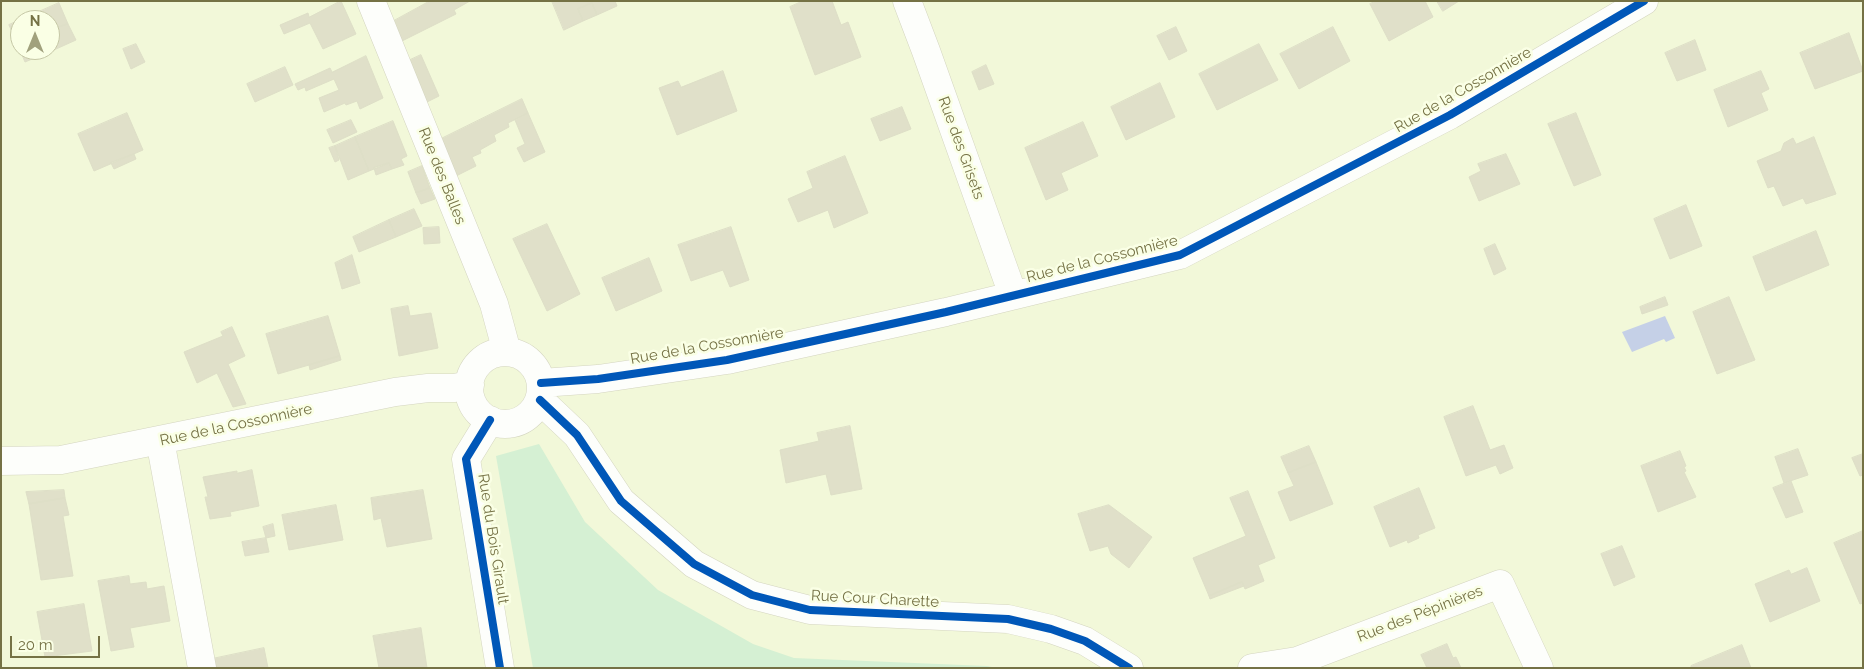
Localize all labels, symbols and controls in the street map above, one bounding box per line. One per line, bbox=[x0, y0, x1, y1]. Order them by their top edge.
north arrow bbox=[10, 10, 60, 60]
text: N bbox=[30, 13, 40, 29]
street label: Rue de la Cossonnière bbox=[1391, 43, 1535, 137]
street label: Rue des Grisets bbox=[934, 94, 988, 202]
street label: Rue des Balles bbox=[414, 125, 470, 227]
street label: Rue de la Cossonnière bbox=[1024, 231, 1180, 287]
street label: Rue de la Cossonnière bbox=[629, 324, 785, 368]
street label: Rue de la Cossonnière bbox=[158, 400, 314, 450]
street label: Rue du Bois Girault bbox=[474, 472, 512, 606]
street label: Rue des Pépinières bbox=[1355, 582, 1485, 646]
street label: Rue Cour Charette bbox=[811, 587, 939, 611]
scale bar bbox=[12, 626, 102, 658]
text: 20 m bbox=[18, 636, 53, 654]

